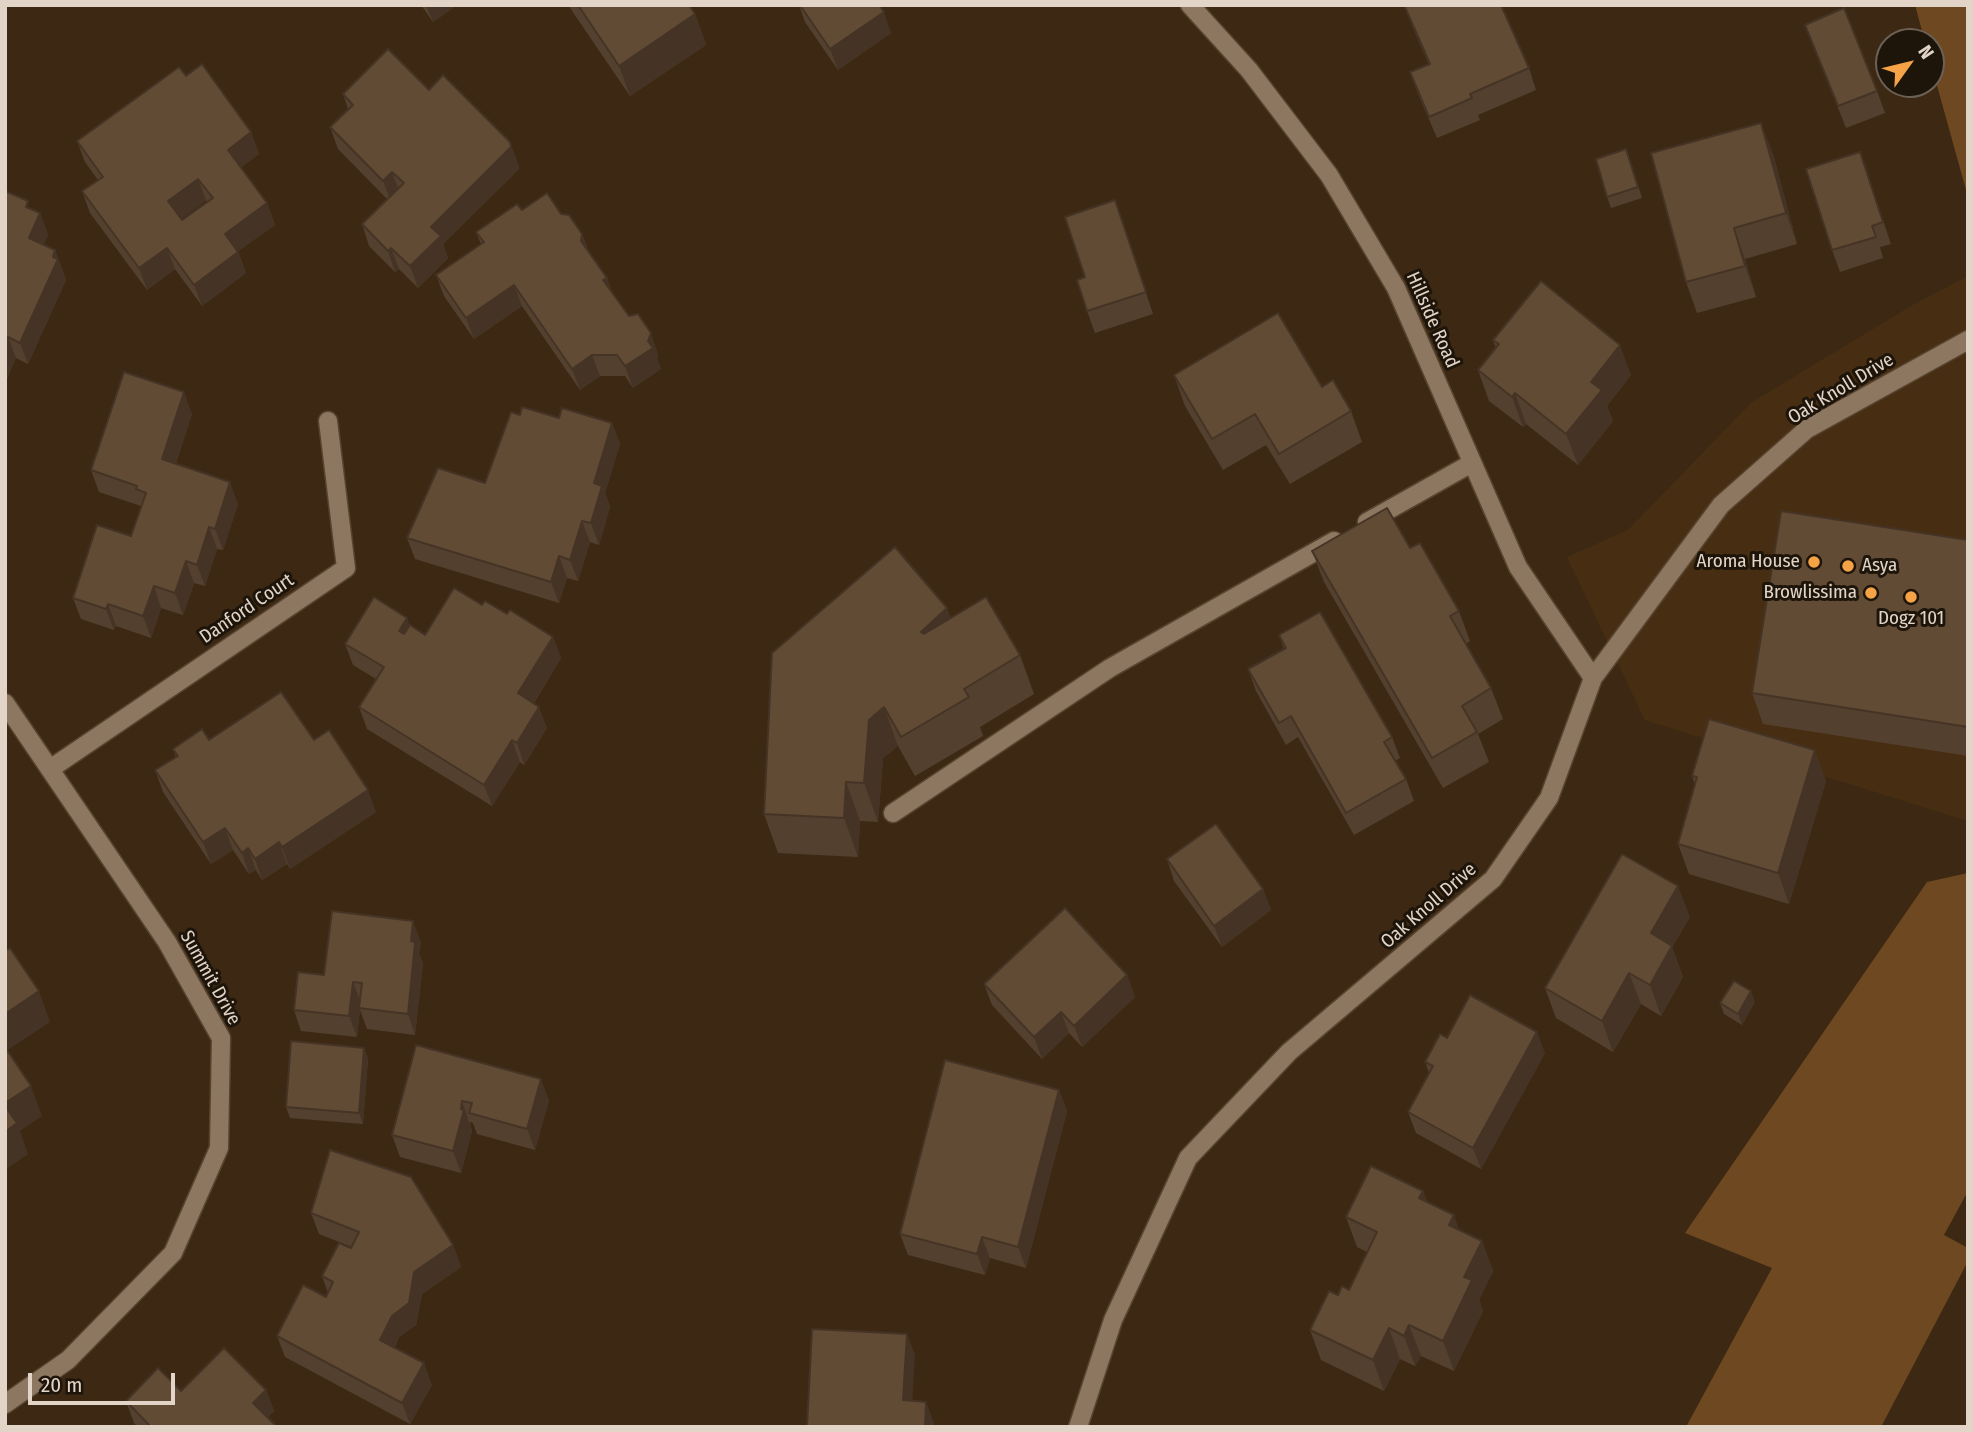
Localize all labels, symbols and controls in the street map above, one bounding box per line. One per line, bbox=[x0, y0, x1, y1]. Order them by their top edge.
north arrow bbox=[1875, 28, 1945, 98]
text: N bbox=[1913, 41, 1939, 63]
street label: Hillside Road bbox=[1401, 268, 1463, 372]
street label: Oak Knoll Drive bbox=[1784, 349, 1898, 429]
place label: Aroma House bbox=[1697, 551, 1800, 573]
marker: Aroma House bbox=[1806, 554, 1822, 570]
place label: Asya bbox=[1862, 555, 1897, 577]
marker: Asya bbox=[1840, 558, 1856, 574]
street label: Danford Court bbox=[196, 569, 298, 649]
place label: Browlissima bbox=[1764, 582, 1857, 604]
marker: Browlissima bbox=[1863, 585, 1879, 601]
marker: Dogz 101 bbox=[1903, 589, 1919, 605]
place label: Dogz 101 bbox=[1878, 608, 1944, 630]
street label: Oak Knoll Drive bbox=[1377, 858, 1481, 954]
street label: Summit Drive bbox=[175, 927, 245, 1029]
scale bar bbox=[32, 1358, 178, 1402]
text: 20 m bbox=[41, 1372, 82, 1398]

